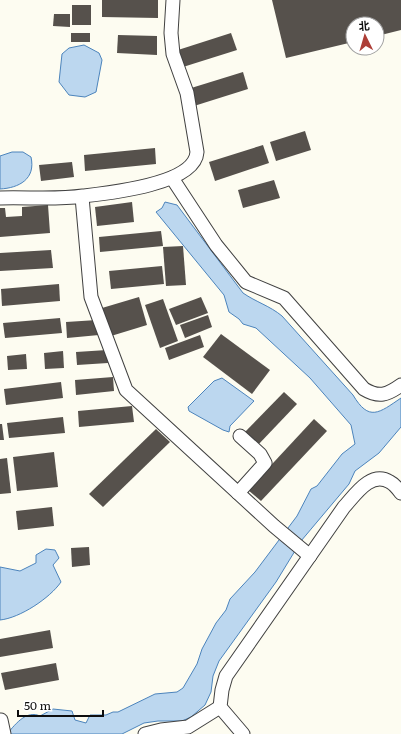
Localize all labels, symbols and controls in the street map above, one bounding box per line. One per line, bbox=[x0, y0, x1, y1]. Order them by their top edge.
north arrow bbox=[345, 16, 385, 56]
text: 北 bbox=[358, 17, 370, 33]
scale bar bbox=[18, 692, 103, 718]
text: 50 m bbox=[24, 696, 51, 714]

